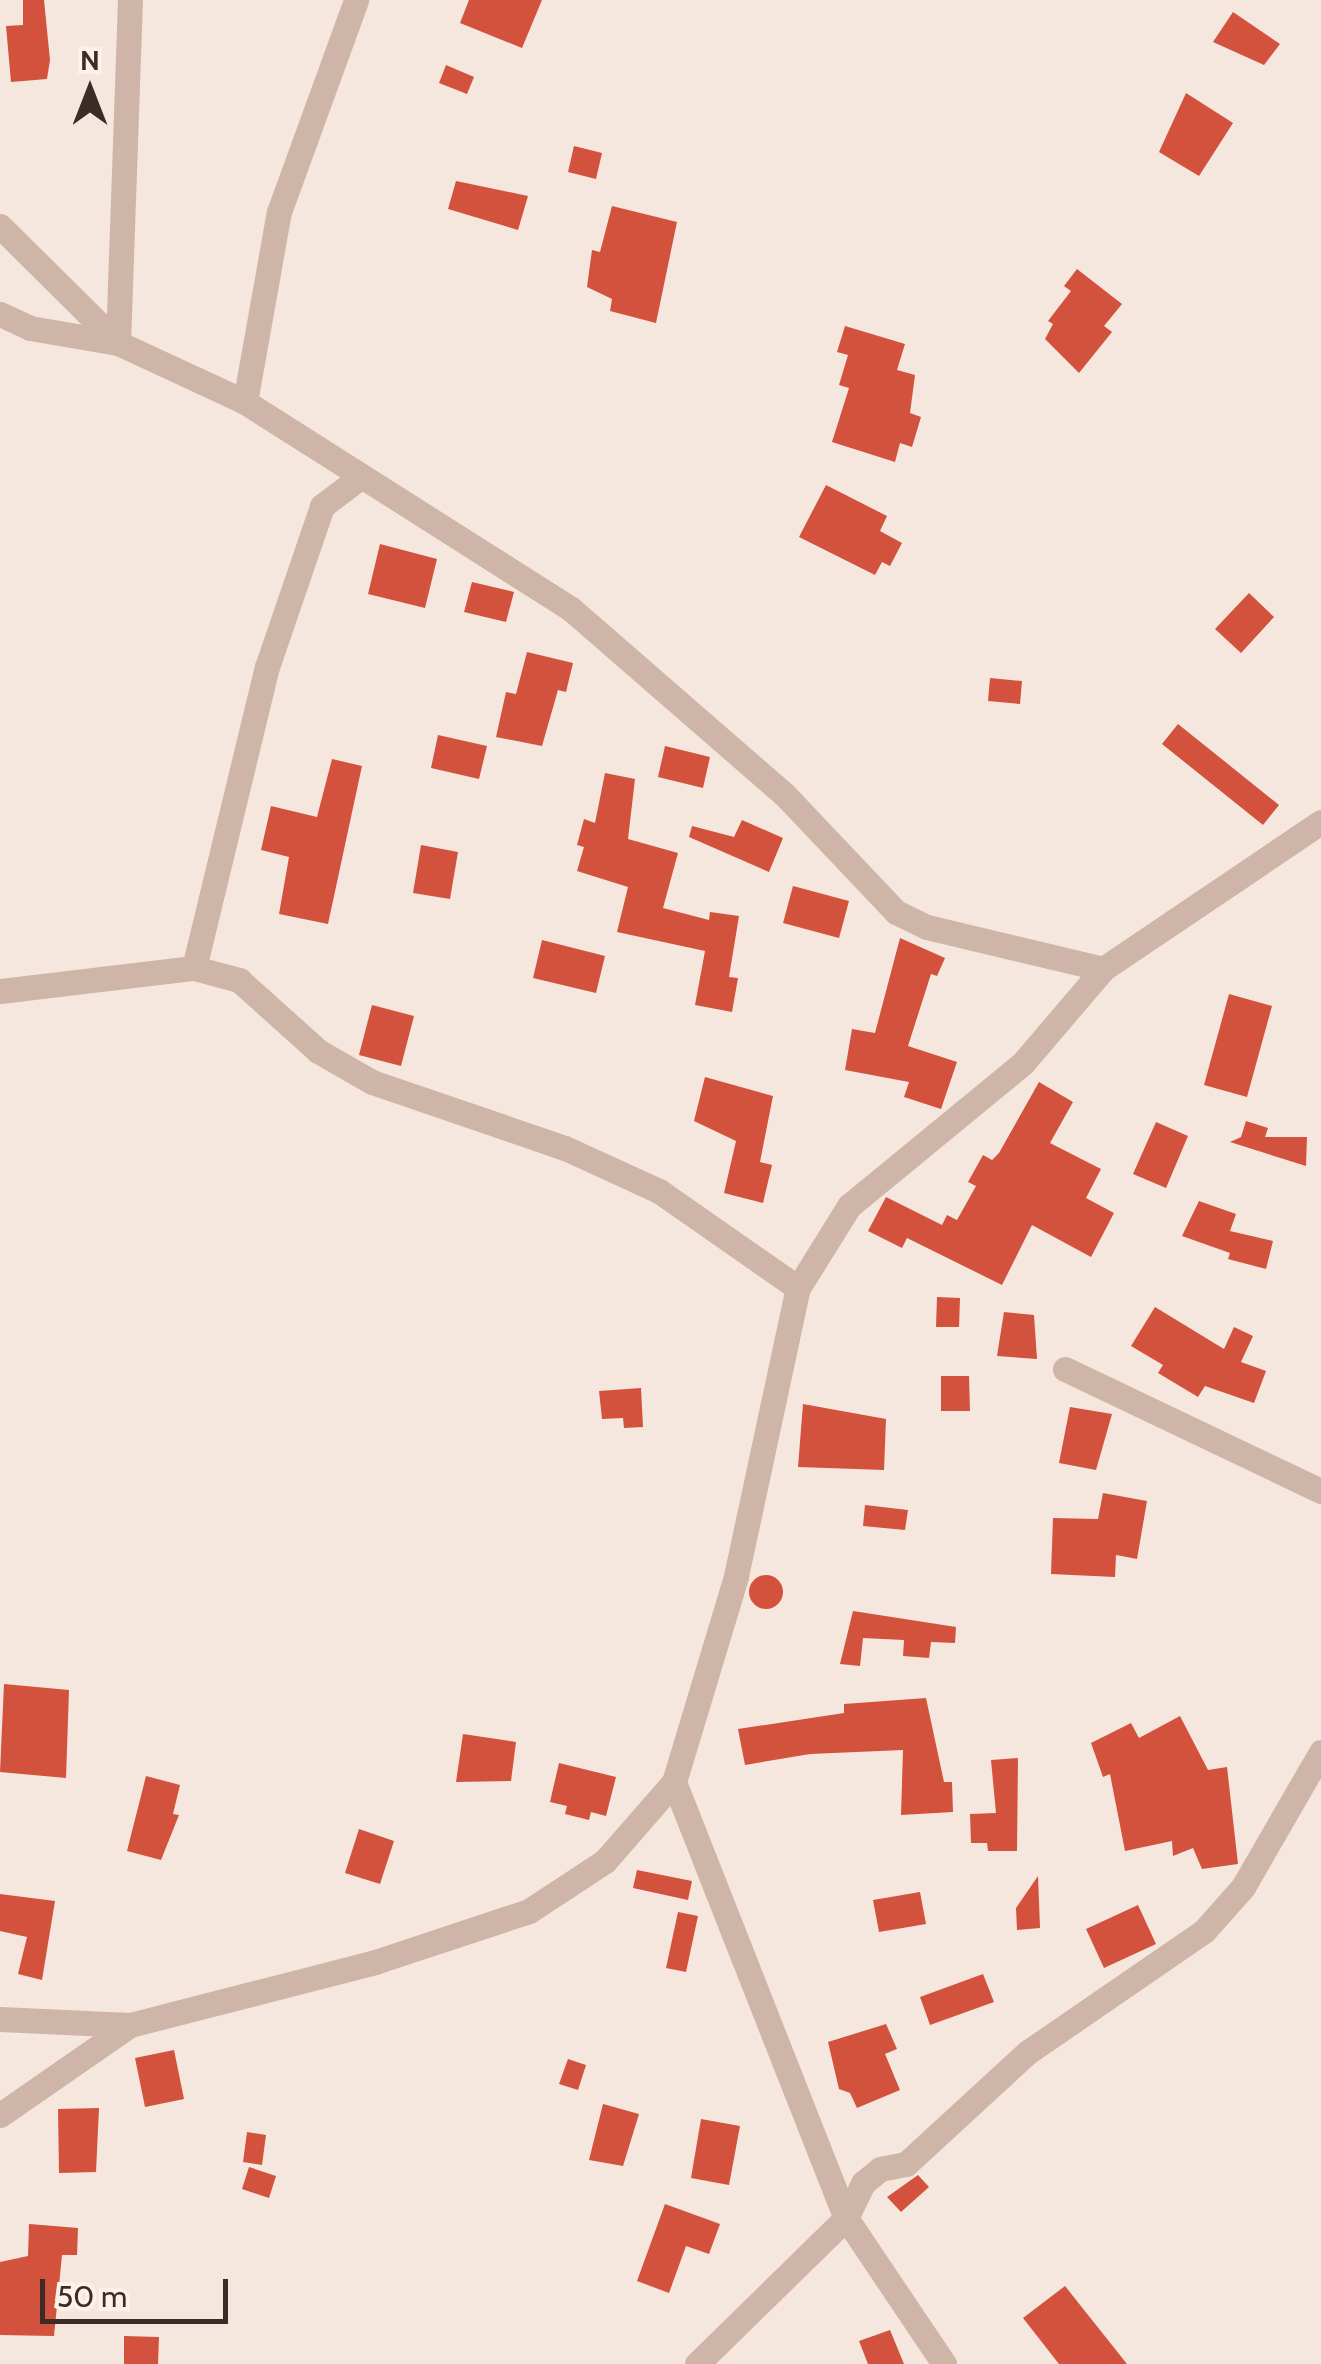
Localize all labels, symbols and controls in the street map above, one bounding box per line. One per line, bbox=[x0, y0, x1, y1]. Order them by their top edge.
north arrow bbox=[40, 40, 140, 140]
text: N bbox=[80, 43, 100, 77]
scale bar bbox=[45, 2259, 232, 2321]
text: 50 m bbox=[57, 2278, 127, 2315]

